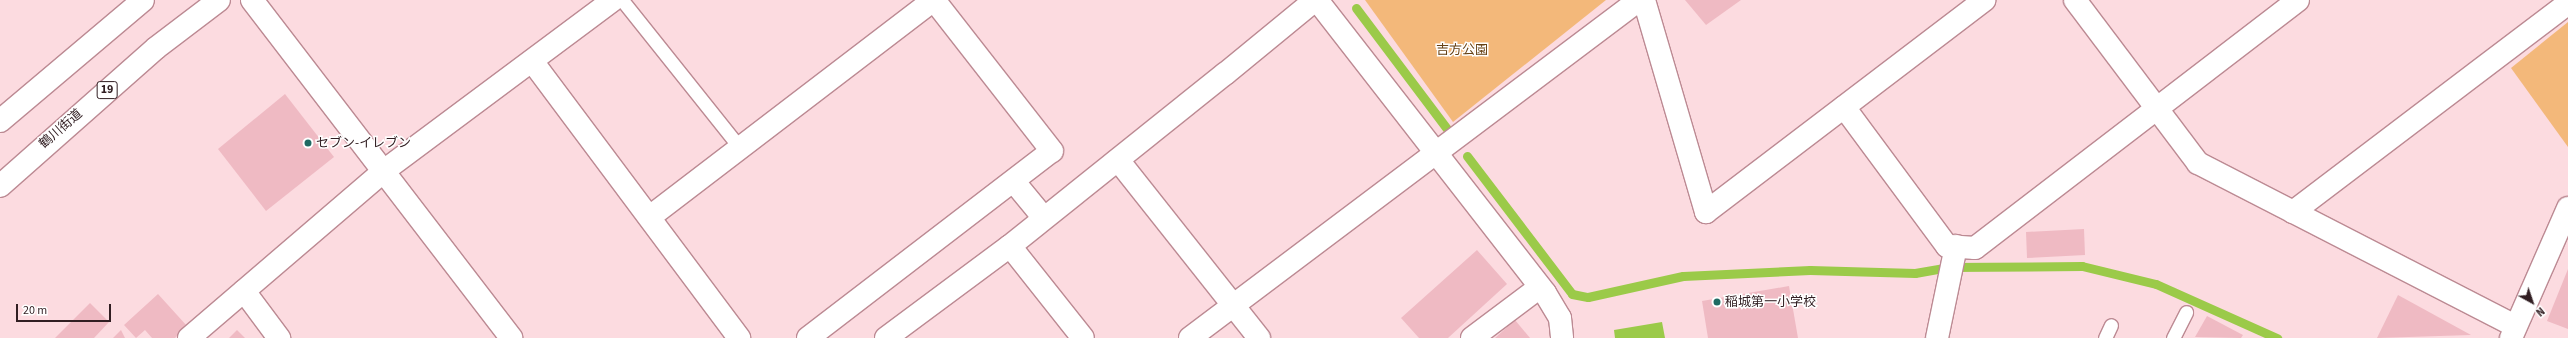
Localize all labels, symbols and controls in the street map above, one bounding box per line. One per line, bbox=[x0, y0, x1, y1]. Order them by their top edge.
park label: 吉方公園 bbox=[1436, 42, 1488, 58]
road number: 19 bbox=[96, 80, 118, 100]
street label: 鶴川街道 bbox=[36, 106, 86, 152]
place label: セブン-イレブン bbox=[316, 135, 411, 151]
marker: セブン-イレブン bbox=[303, 138, 313, 148]
north arrow bbox=[2512, 282, 2552, 322]
place label: 稲城第一小学校 bbox=[1725, 294, 1816, 310]
scale bar bbox=[18, 296, 113, 322]
marker: 稲城第一小学校 bbox=[1712, 297, 1722, 307]
text: 20 m bbox=[23, 302, 47, 319]
text: N bbox=[2532, 303, 2548, 320]

